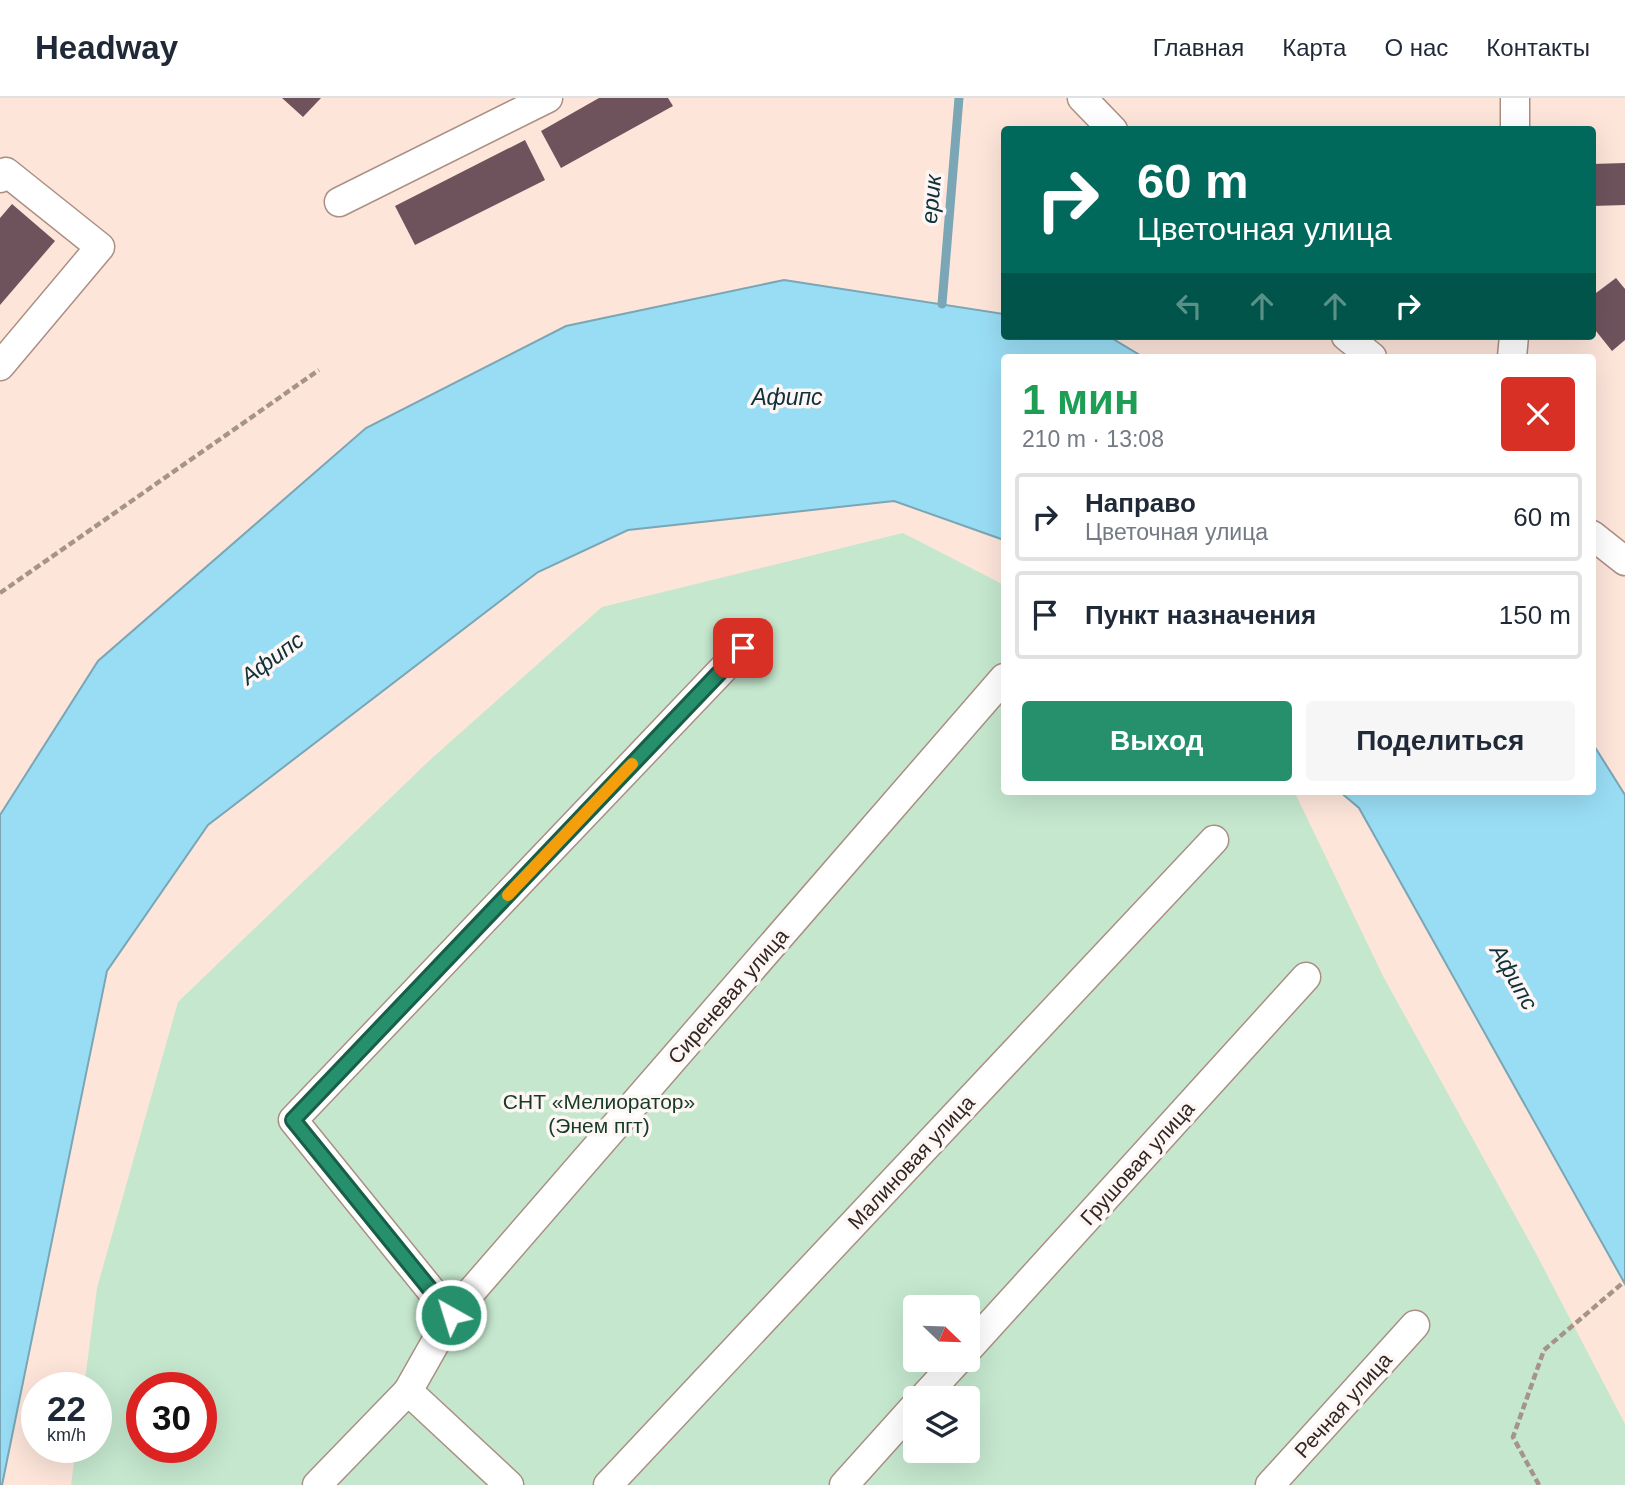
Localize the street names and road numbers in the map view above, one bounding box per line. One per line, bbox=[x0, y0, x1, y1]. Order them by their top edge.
street label: Сиреневая улица bbox=[663, 924, 793, 1068]
street label: Малиновая улица bbox=[843, 1090, 979, 1234]
street label: Грушовая улица bbox=[1076, 1096, 1199, 1229]
street label: Речная улица bbox=[1290, 1348, 1396, 1462]

